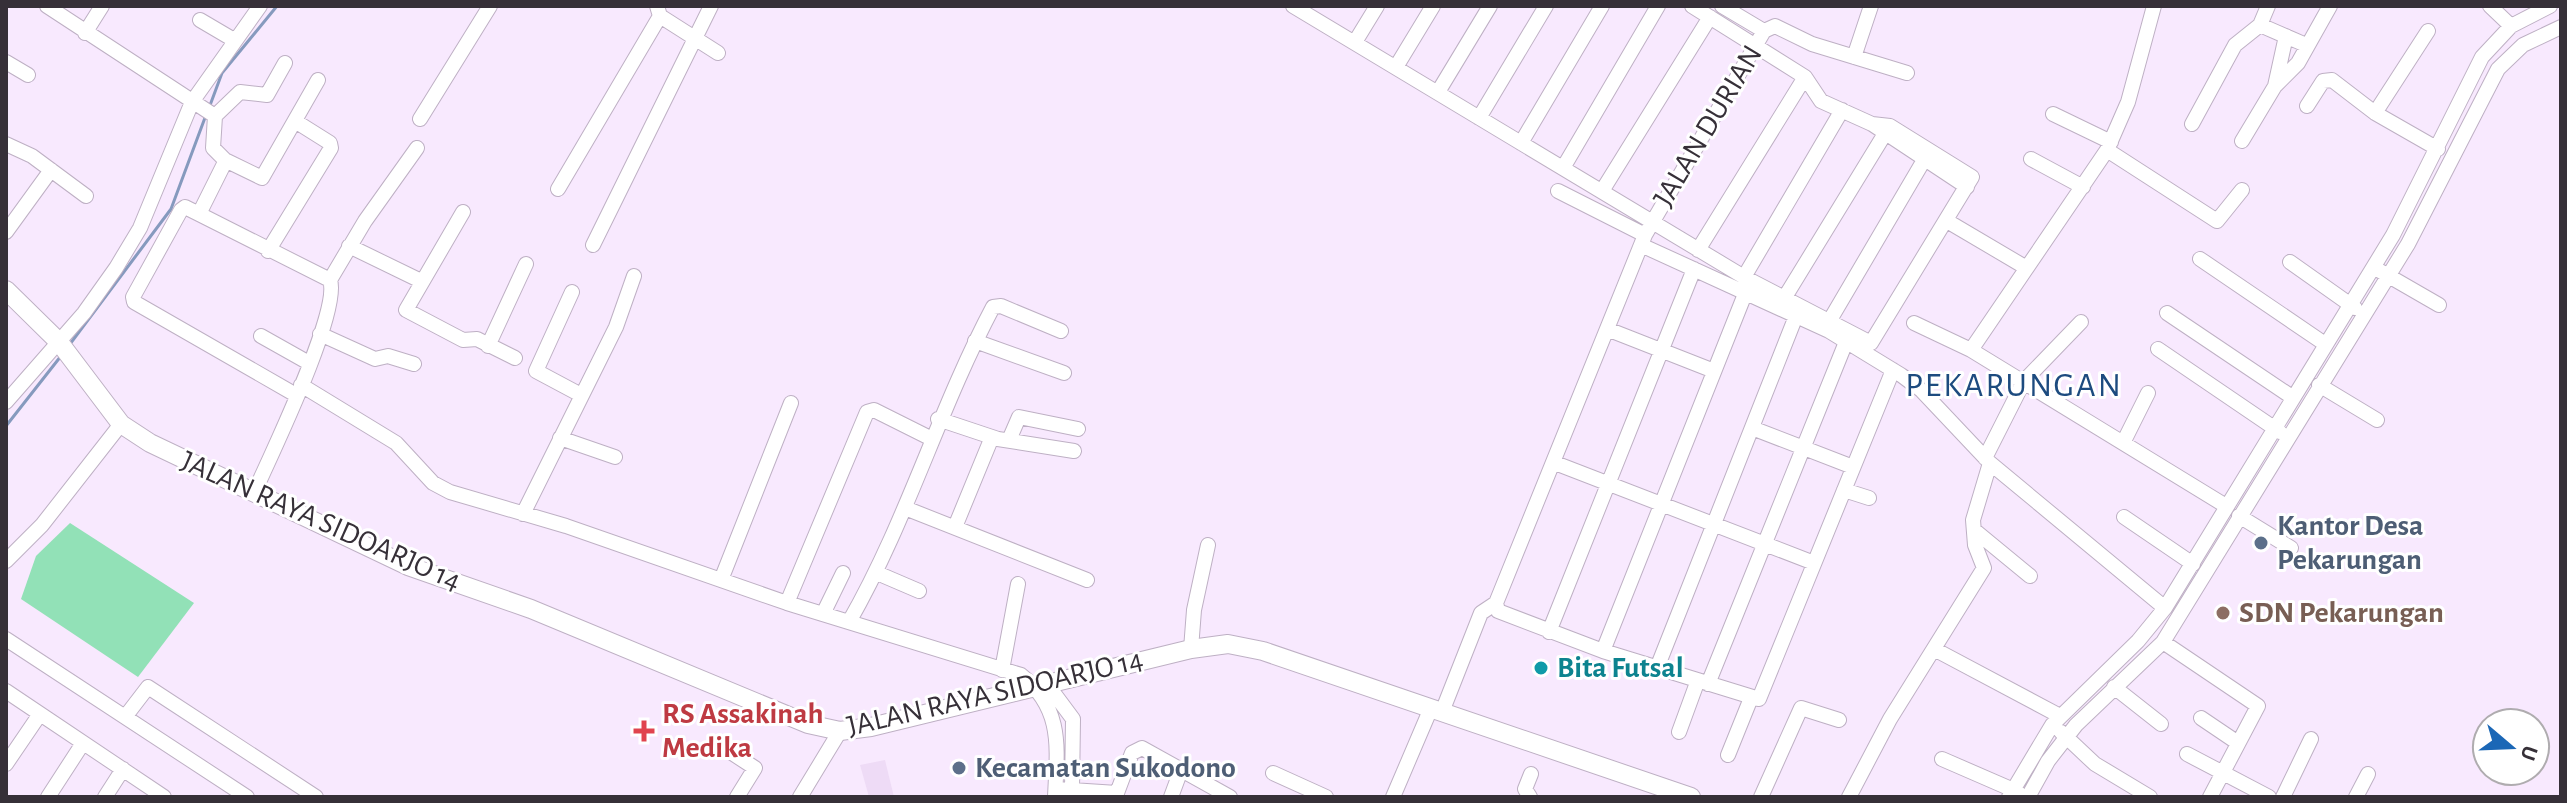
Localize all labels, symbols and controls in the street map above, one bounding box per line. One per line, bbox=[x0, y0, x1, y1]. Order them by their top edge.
street label: JALAN DURIAN bbox=[1648, 40, 1768, 212]
district label: PEKARUNGAN bbox=[1905, 369, 2123, 403]
street label: JALAN RAYA SIDOARJO 14 bbox=[177, 446, 465, 596]
place label: Kantor Desa Pekarungan bbox=[2277, 511, 2424, 575]
marker: Kantor Desa Pekarungan bbox=[2252, 534, 2270, 552]
place label: SDN Pekarungan bbox=[2239, 598, 2444, 628]
marker: SDN Pekarungan bbox=[2214, 604, 2232, 622]
street label: JALAN RAYA SIDOARJO 14 bbox=[844, 644, 1146, 742]
place label: Bita Futsal bbox=[1557, 653, 1684, 683]
marker: Bita Futsal bbox=[1532, 659, 1550, 677]
place label: RS Assakinah Medika bbox=[662, 699, 824, 763]
north arrow bbox=[2471, 707, 2551, 787]
marker: RS Assakinah Medika bbox=[633, 720, 655, 742]
text: U bbox=[2516, 743, 2542, 763]
place label: Kecamatan Sukodono bbox=[975, 753, 1236, 783]
marker: Kecamatan Sukodono bbox=[950, 759, 968, 777]

